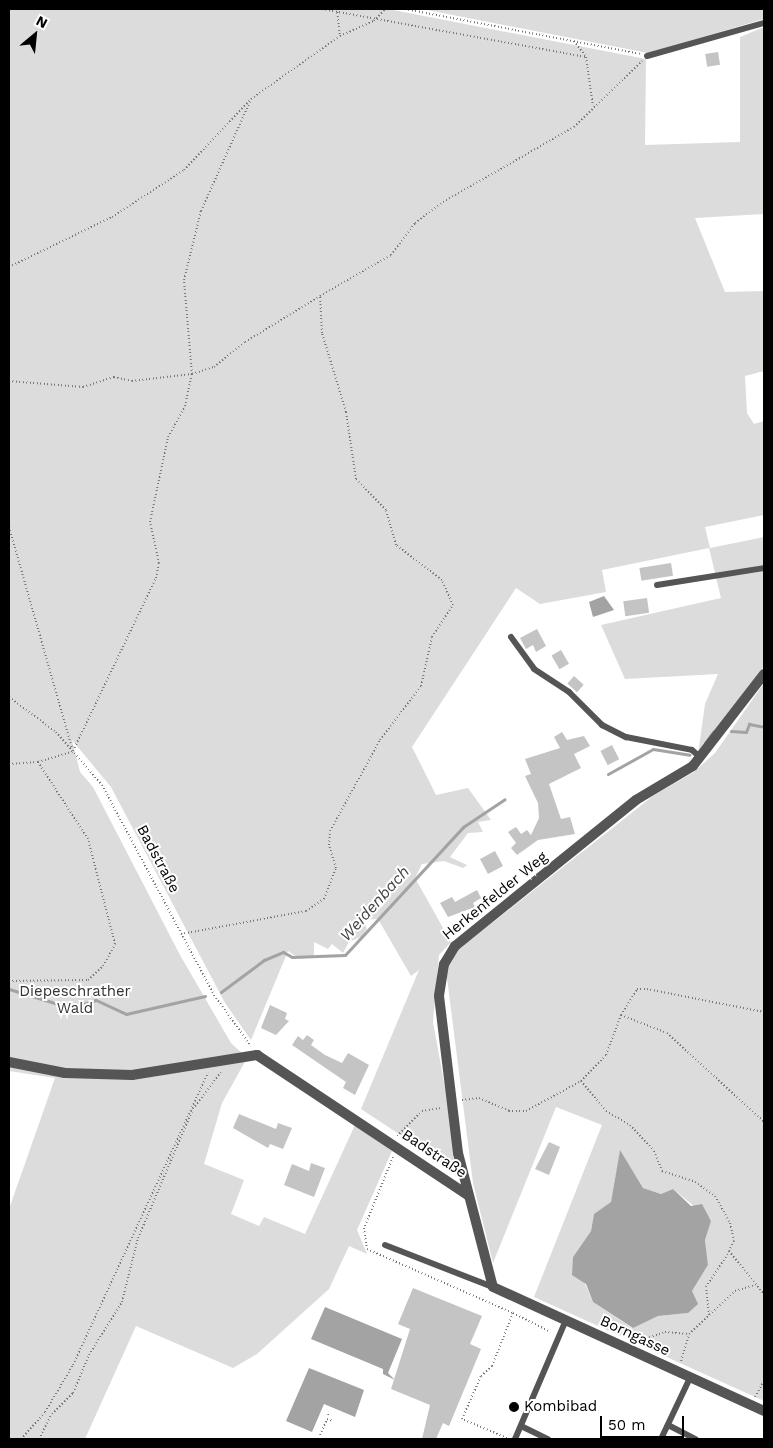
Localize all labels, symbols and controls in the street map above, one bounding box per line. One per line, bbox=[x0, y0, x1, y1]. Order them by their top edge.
north arrow bbox=[10, 10, 60, 60]
text: N bbox=[34, 12, 50, 31]
street label: Badstraße bbox=[133, 822, 183, 896]
street label: Herkenfelder Weg bbox=[439, 848, 551, 944]
water label: Weidenbach bbox=[336, 863, 414, 945]
park label: Diepeschrather Wald bbox=[19, 982, 131, 1017]
street label: Badstraße bbox=[398, 1126, 470, 1182]
street label: Borngasse bbox=[597, 1312, 673, 1360]
place label: Kombibad bbox=[524, 1398, 597, 1416]
marker: Kombibad bbox=[508, 1401, 520, 1413]
scale bar bbox=[603, 1406, 687, 1438]
text: 50 m bbox=[608, 1416, 645, 1434]

